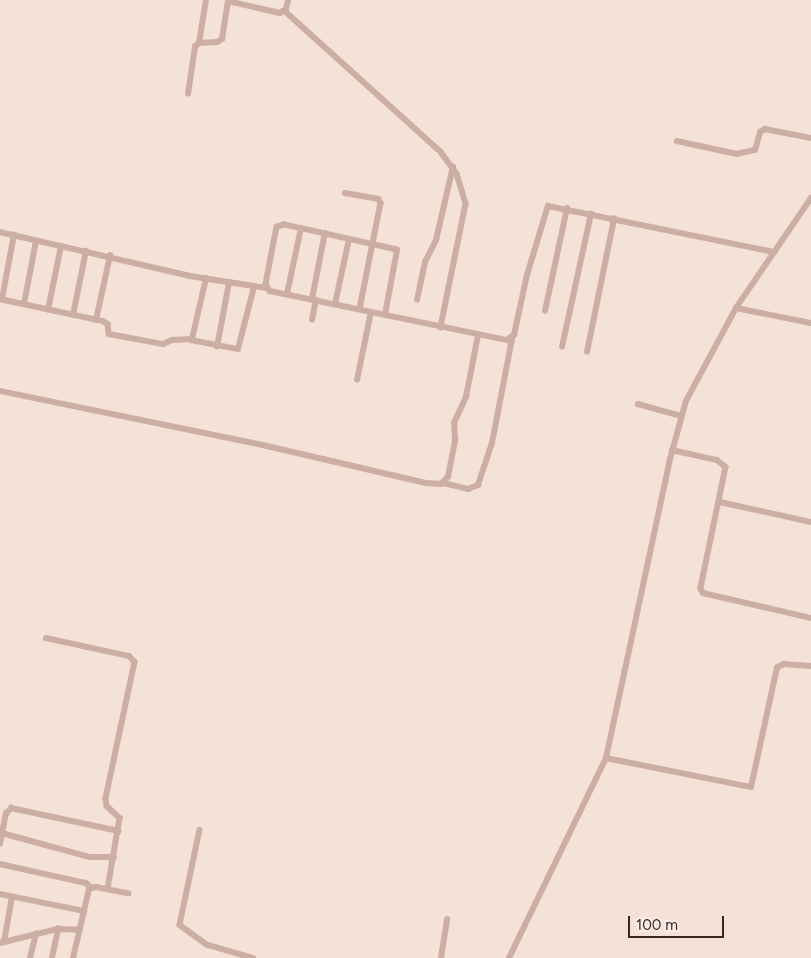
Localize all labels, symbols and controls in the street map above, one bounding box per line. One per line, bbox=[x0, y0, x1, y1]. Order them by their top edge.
scale bar bbox=[631, 906, 727, 938]
text: 100 m bbox=[636, 916, 678, 934]

